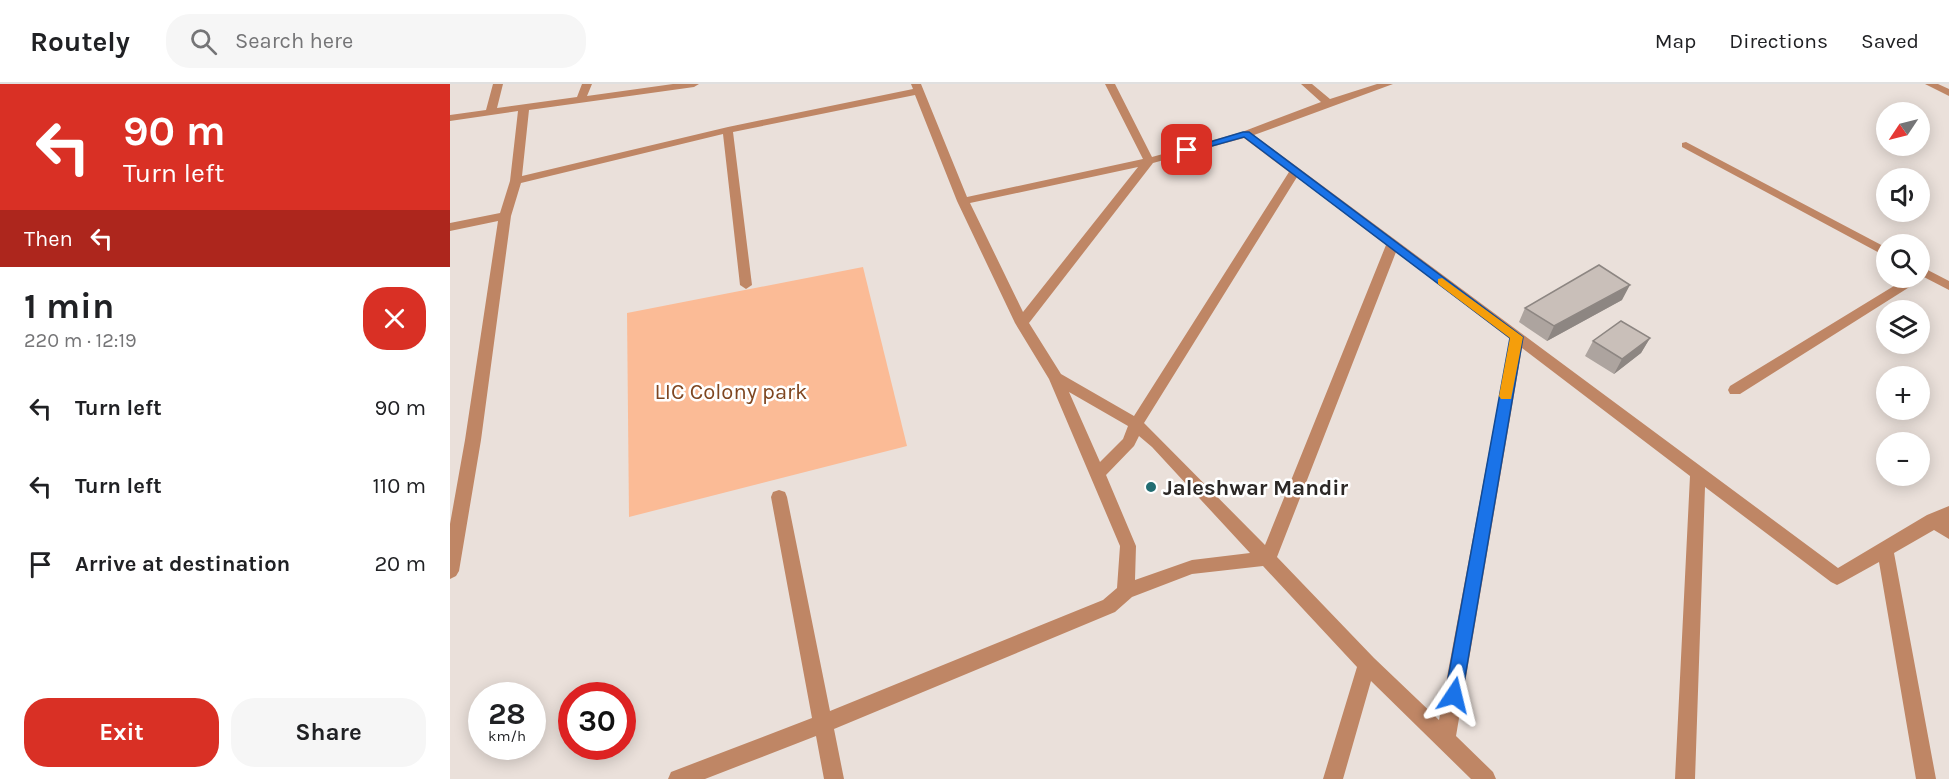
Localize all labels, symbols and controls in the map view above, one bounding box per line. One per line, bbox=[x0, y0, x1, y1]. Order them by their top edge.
search box bbox=[166, 14, 586, 68]
text: Routely bbox=[30, 25, 130, 58]
icon: search bbox=[187, 25, 220, 58]
text: Search here bbox=[235, 28, 353, 54]
text: Map bbox=[1655, 29, 1696, 53]
text: Directions bbox=[1729, 29, 1828, 53]
text: Saved bbox=[1861, 29, 1919, 53]
north arrow bbox=[1876, 102, 1930, 156]
map controls bbox=[1876, 102, 1930, 486]
text: 90 m bbox=[123, 106, 226, 156]
icon: left bbox=[24, 108, 102, 186]
pin bbox=[1161, 124, 1212, 175]
icon: arrive bbox=[1170, 133, 1203, 166]
text: Turn left bbox=[123, 157, 224, 189]
button: sound bbox=[1876, 168, 1930, 222]
icon: left bbox=[85, 222, 118, 255]
text: Then bbox=[24, 226, 73, 252]
button: search bbox=[1876, 234, 1930, 288]
text: 1 min bbox=[24, 285, 114, 327]
button: close bbox=[363, 287, 426, 350]
button: layers bbox=[1876, 300, 1930, 354]
text: 220 m · 12:19 bbox=[24, 329, 137, 352]
button: + bbox=[1876, 366, 1930, 420]
park label: LIC Colony park bbox=[655, 379, 807, 405]
icon: left bbox=[24, 392, 57, 425]
text: Turn left bbox=[75, 395, 162, 421]
text: 90 m bbox=[374, 395, 426, 421]
button: − bbox=[1876, 432, 1930, 486]
icon: left bbox=[24, 470, 57, 503]
text: Turn left bbox=[75, 473, 162, 499]
text: 110 m bbox=[373, 473, 426, 499]
place label: Jaleshwar Mandir bbox=[1163, 475, 1349, 501]
marker: Jaleshwar Mandir bbox=[1144, 480, 1158, 494]
icon: arrive bbox=[24, 548, 57, 581]
text: Arrive at destination bbox=[75, 551, 290, 577]
text: 20 m bbox=[374, 551, 426, 577]
position arrow bbox=[1422, 663, 1486, 727]
speed limit sign: 30 bbox=[558, 682, 636, 760]
text: 28 bbox=[488, 696, 526, 732]
button: Exit bbox=[24, 698, 219, 767]
button: Share bbox=[231, 698, 426, 767]
text: km/h bbox=[488, 727, 526, 745]

